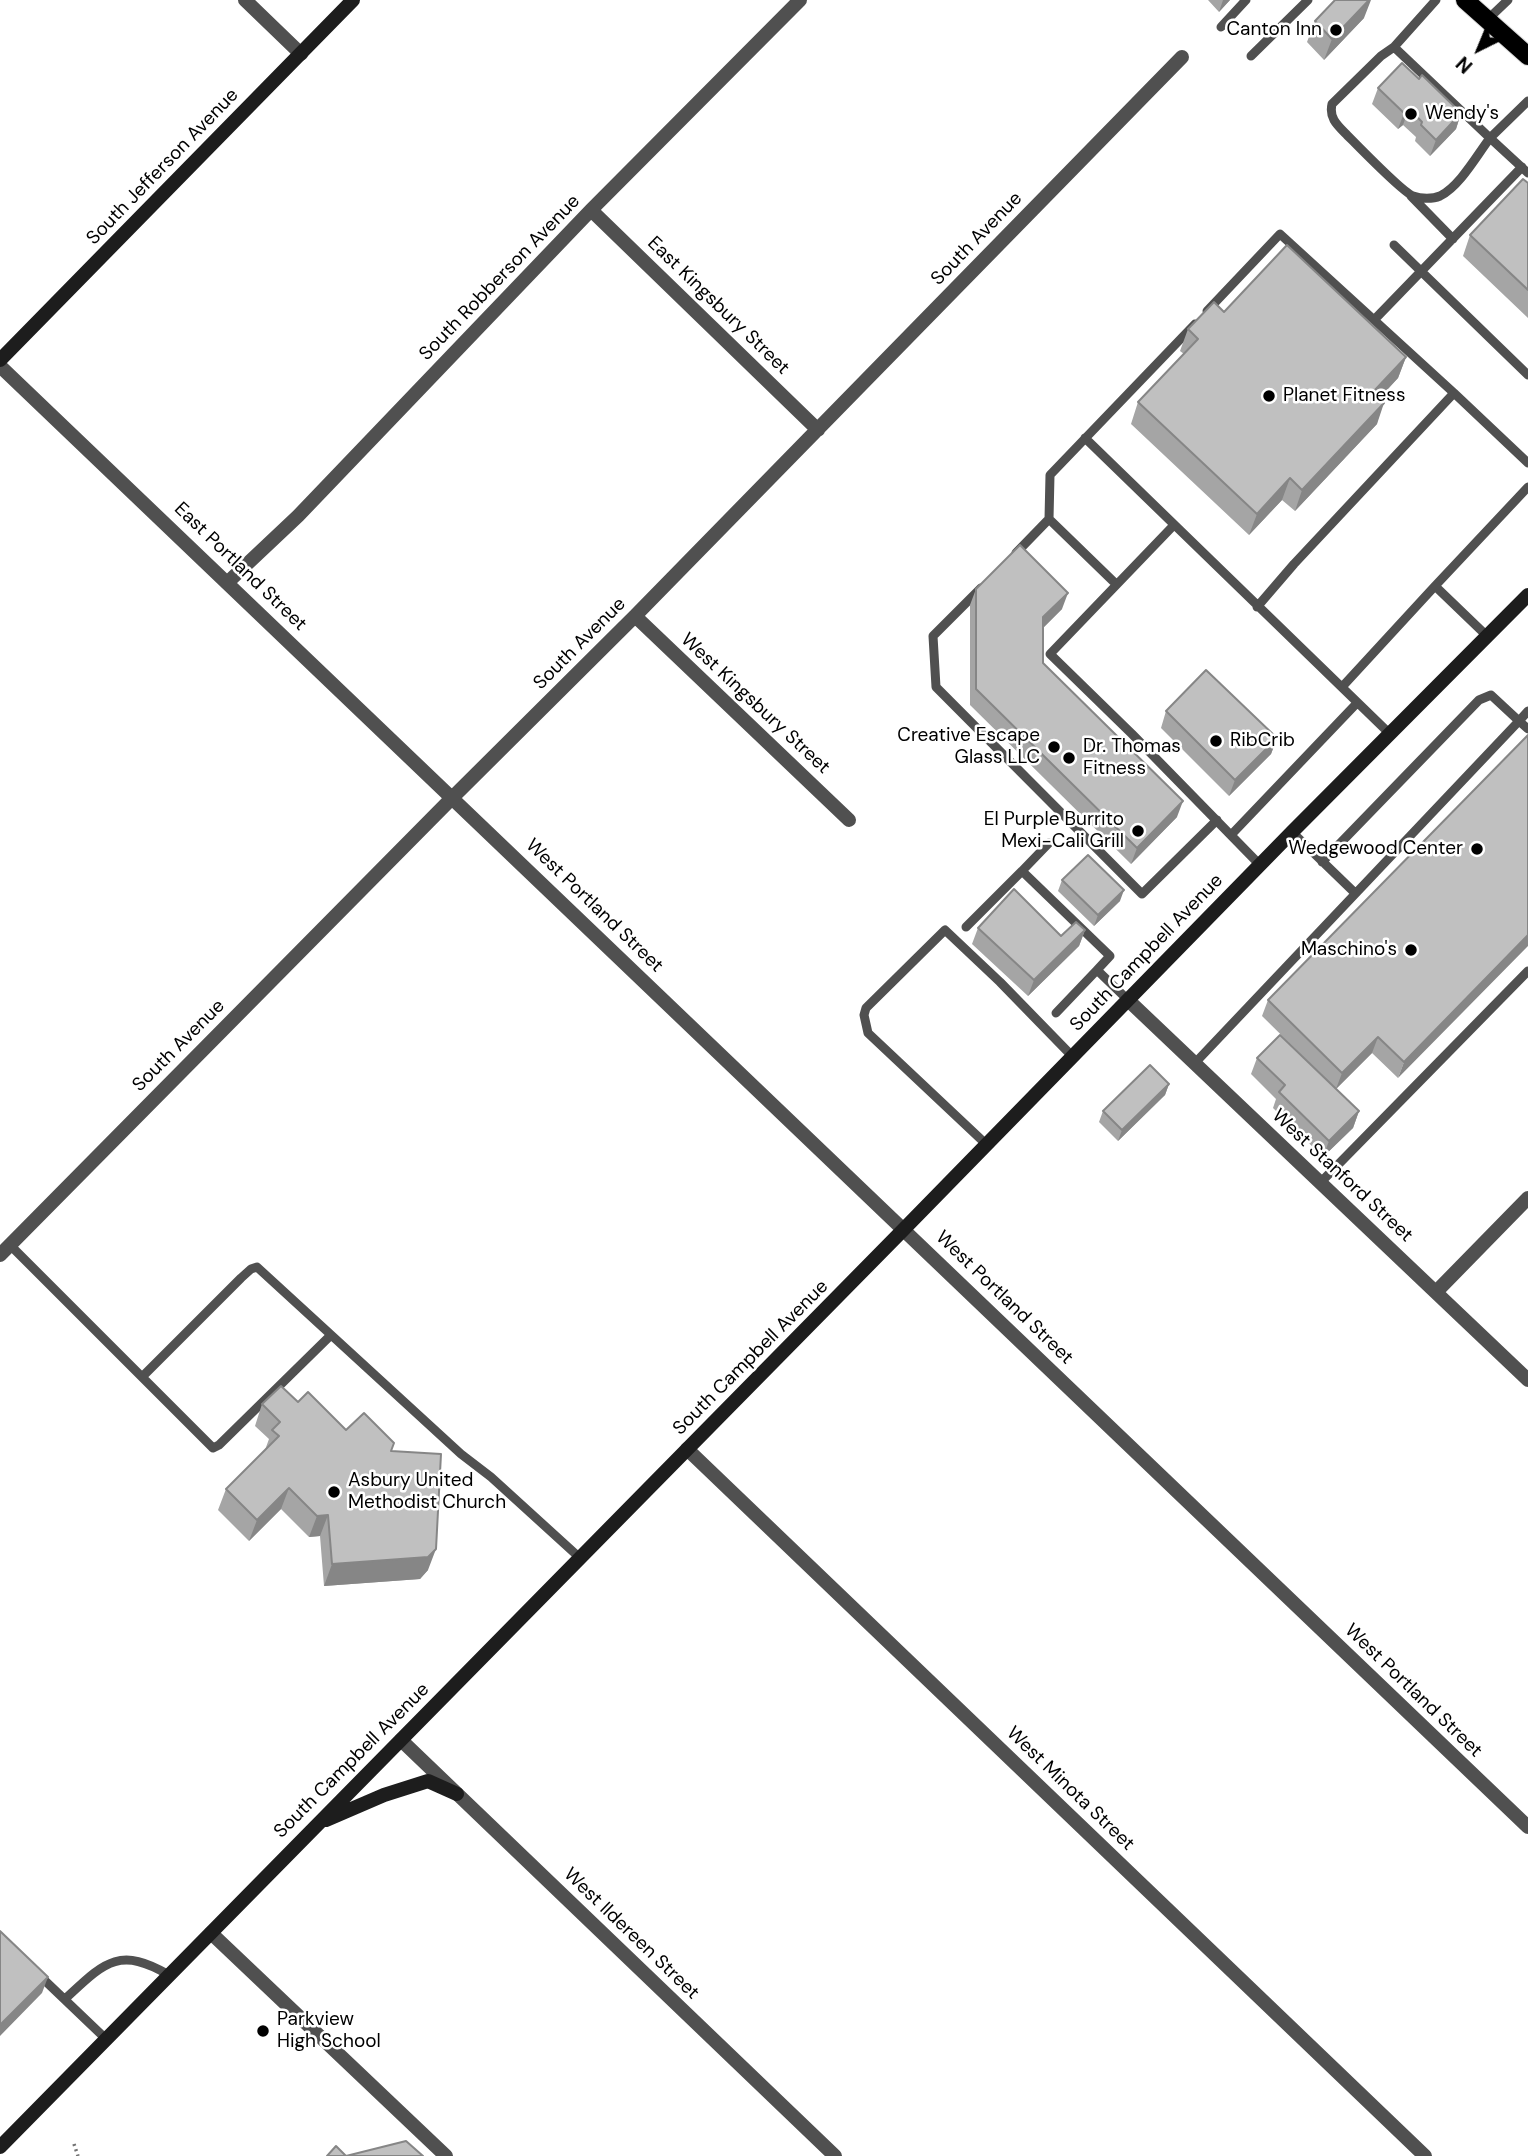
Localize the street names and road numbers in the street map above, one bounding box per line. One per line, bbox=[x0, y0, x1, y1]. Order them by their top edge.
street label: South Jefferson Avenue bbox=[82, 84, 244, 250]
street label: South Avenue bbox=[927, 188, 1027, 290]
street label: South Robberson Avenue bbox=[415, 190, 585, 366]
street label: East Kingsbury Street bbox=[642, 232, 794, 380]
street label: East Portland Street bbox=[169, 498, 311, 636]
street label: South Avenue bbox=[529, 593, 631, 695]
street label: West Kingsbury Street bbox=[676, 629, 834, 779]
street label: West Portland Street bbox=[520, 834, 668, 978]
street label: South Campbell Avenue bbox=[1066, 869, 1228, 1037]
street label: South Avenue bbox=[128, 995, 230, 1097]
street label: West Stanford Street bbox=[1267, 1105, 1417, 1247]
street label: West Portland Street bbox=[930, 1226, 1078, 1370]
street label: South Campbell Avenue bbox=[669, 1276, 833, 1440]
street label: West Portland Street bbox=[1339, 1619, 1487, 1763]
street label: South Campbell Avenue bbox=[270, 1679, 434, 1843]
street label: West Minota Street bbox=[1001, 1722, 1139, 1856]
street label: West Ildereen Street bbox=[559, 1864, 703, 2004]

